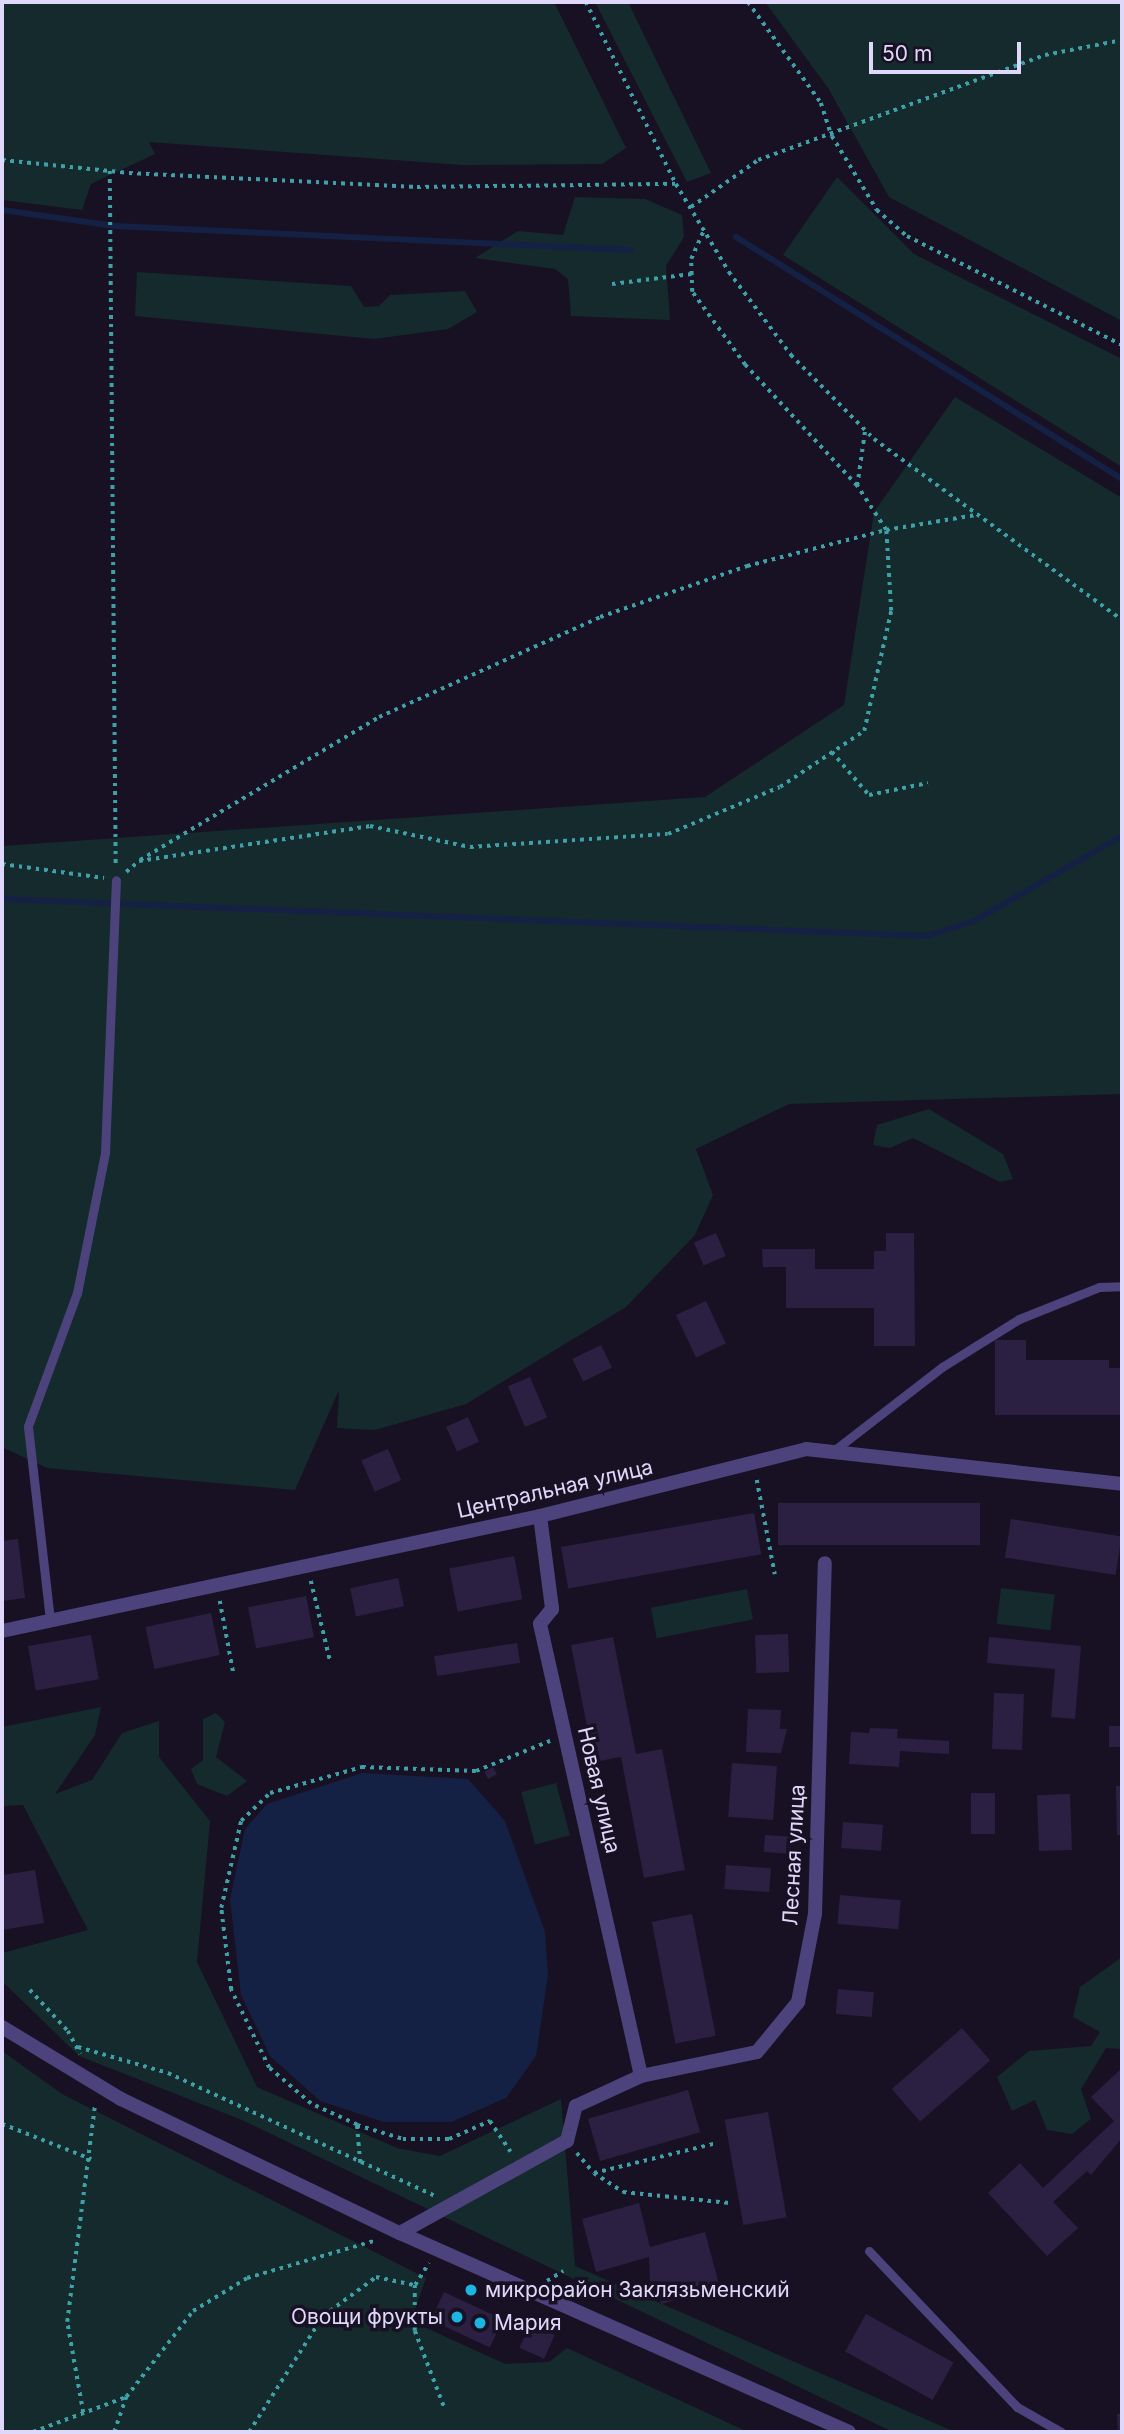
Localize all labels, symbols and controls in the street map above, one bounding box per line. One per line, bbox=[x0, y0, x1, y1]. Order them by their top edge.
scale bar bbox=[872, 28, 1024, 72]
text: 50 m bbox=[882, 41, 932, 66]
street label: Центральная улица bbox=[455, 1454, 655, 1524]
street label: Новая улица bbox=[572, 1724, 626, 1856]
street label: Лесная улица bbox=[778, 1784, 810, 1926]
place label: микрорайон Заклязьменский bbox=[485, 2277, 790, 2303]
marker: микрорайон Заклязьменский bbox=[463, 2282, 479, 2298]
place label: Овощи фрукты bbox=[291, 2304, 443, 2330]
marker: Овощи фрукты bbox=[449, 2309, 465, 2325]
place label: Мария bbox=[494, 2310, 562, 2336]
marker: Мария bbox=[472, 2315, 488, 2331]

